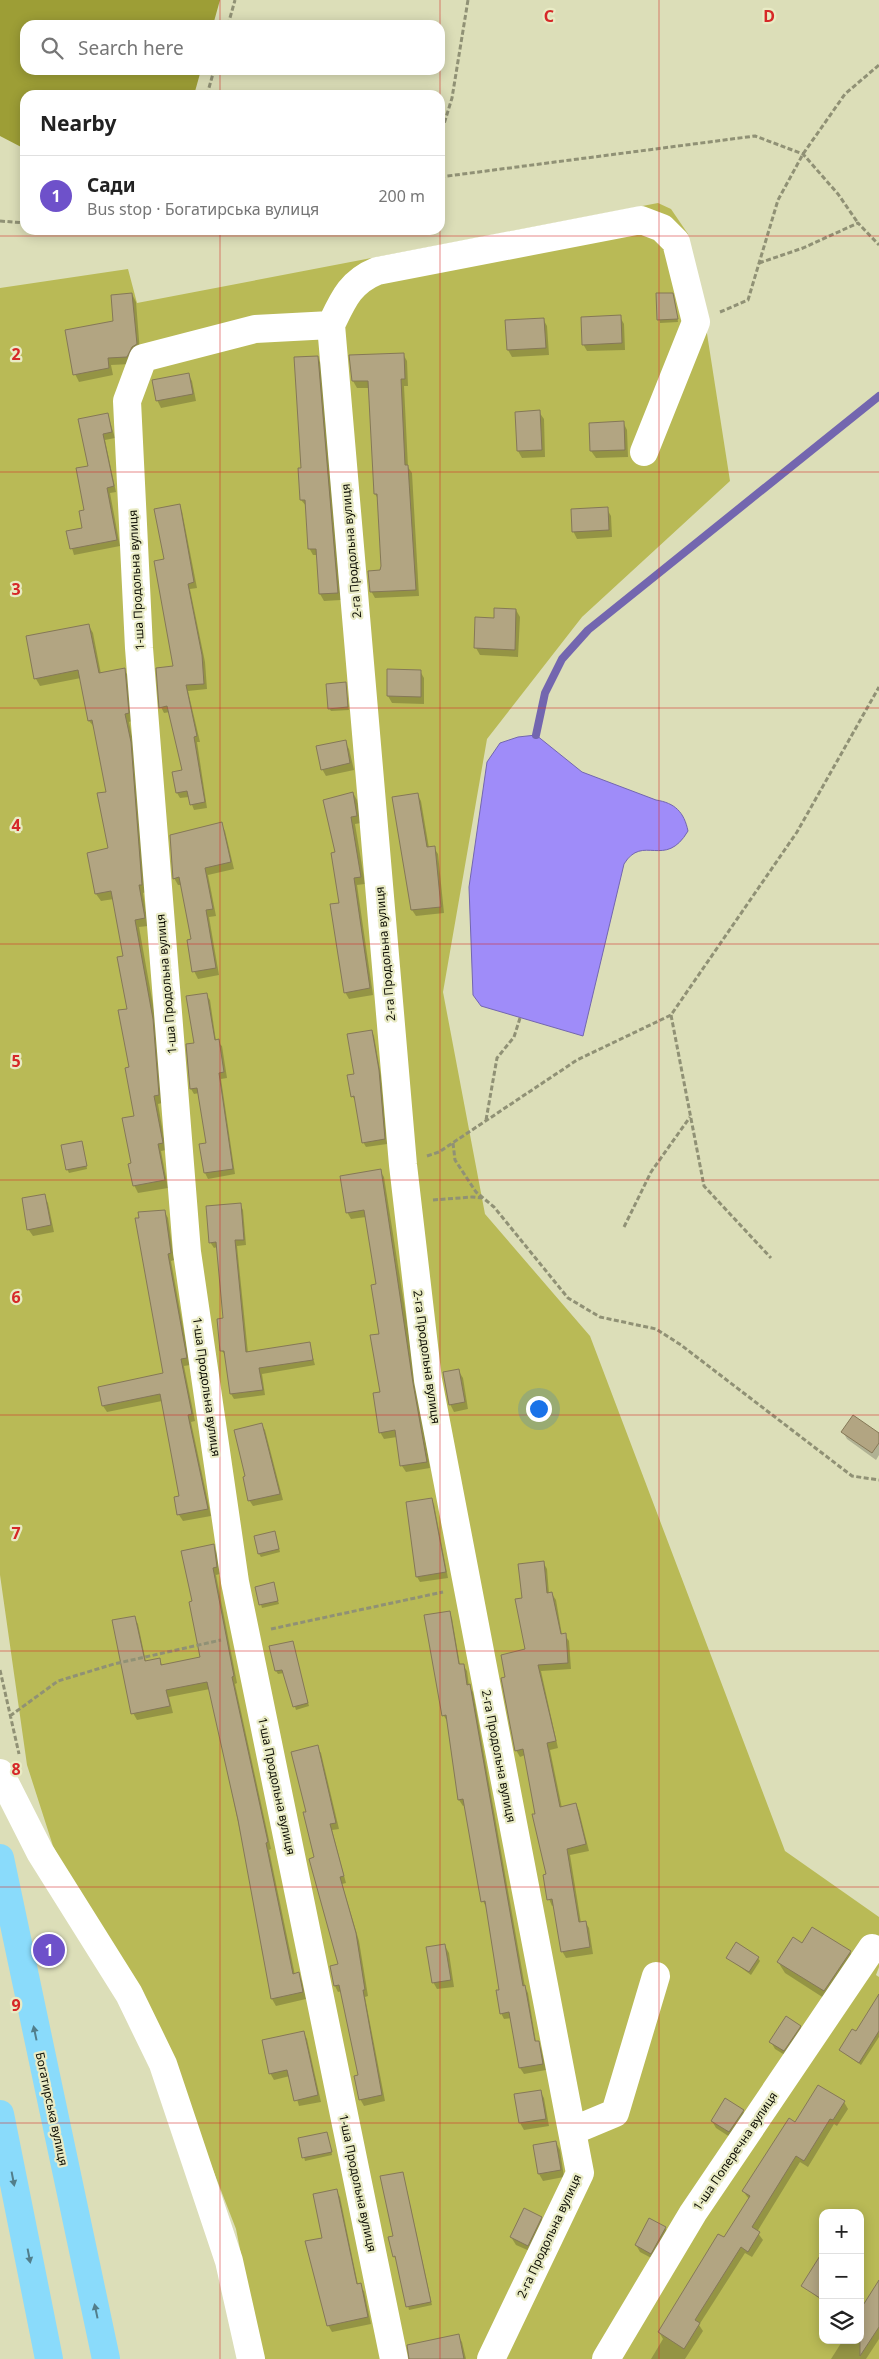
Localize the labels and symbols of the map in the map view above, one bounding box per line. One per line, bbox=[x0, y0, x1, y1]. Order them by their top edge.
text: C bbox=[544, 5, 554, 27]
text: D bbox=[763, 5, 775, 27]
text: 2 bbox=[11, 343, 21, 365]
street label: 2-га Продольна вулиця bbox=[337, 483, 365, 619]
street label: 1-ша Продольна вулиця bbox=[124, 509, 148, 651]
text: 3 bbox=[11, 578, 21, 600]
text: 4 bbox=[11, 814, 21, 836]
street label: 2-га Продольна вулиця bbox=[371, 886, 399, 1022]
street label: 1-ша Продольна вулиця bbox=[151, 913, 181, 1055]
text: 5 bbox=[11, 1050, 21, 1072]
text: 6 bbox=[11, 1286, 21, 1308]
street label: 2-га Продольна вулиця bbox=[409, 1289, 445, 1425]
street label: 1-ша Продольна вулиця bbox=[189, 1316, 225, 1458]
your location bbox=[526, 1396, 552, 1422]
text: 7 bbox=[11, 1522, 21, 1544]
street label: 2-га Продольна вулиця bbox=[478, 1688, 520, 1824]
street label: 1-ша Продольна вулиця bbox=[254, 1716, 300, 1856]
text: 8 bbox=[11, 1758, 21, 1780]
pin: 1 bbox=[33, 1931, 65, 1969]
text: 9 bbox=[11, 1994, 21, 2016]
one-way arrow bbox=[31, 2024, 39, 2040]
street label: Богатирська вулиця bbox=[32, 2051, 72, 2167]
street label: 1-ша Поперечна вулиця bbox=[689, 2088, 781, 2214]
street label: 1-ша Продольна вулиця bbox=[335, 2113, 381, 2253]
one-way arrow bbox=[9, 2171, 17, 2186]
street label: 2-га Продольна вулиця bbox=[513, 2171, 585, 2301]
one-way arrow bbox=[25, 2249, 33, 2265]
one-way arrow bbox=[91, 2303, 99, 2319]

